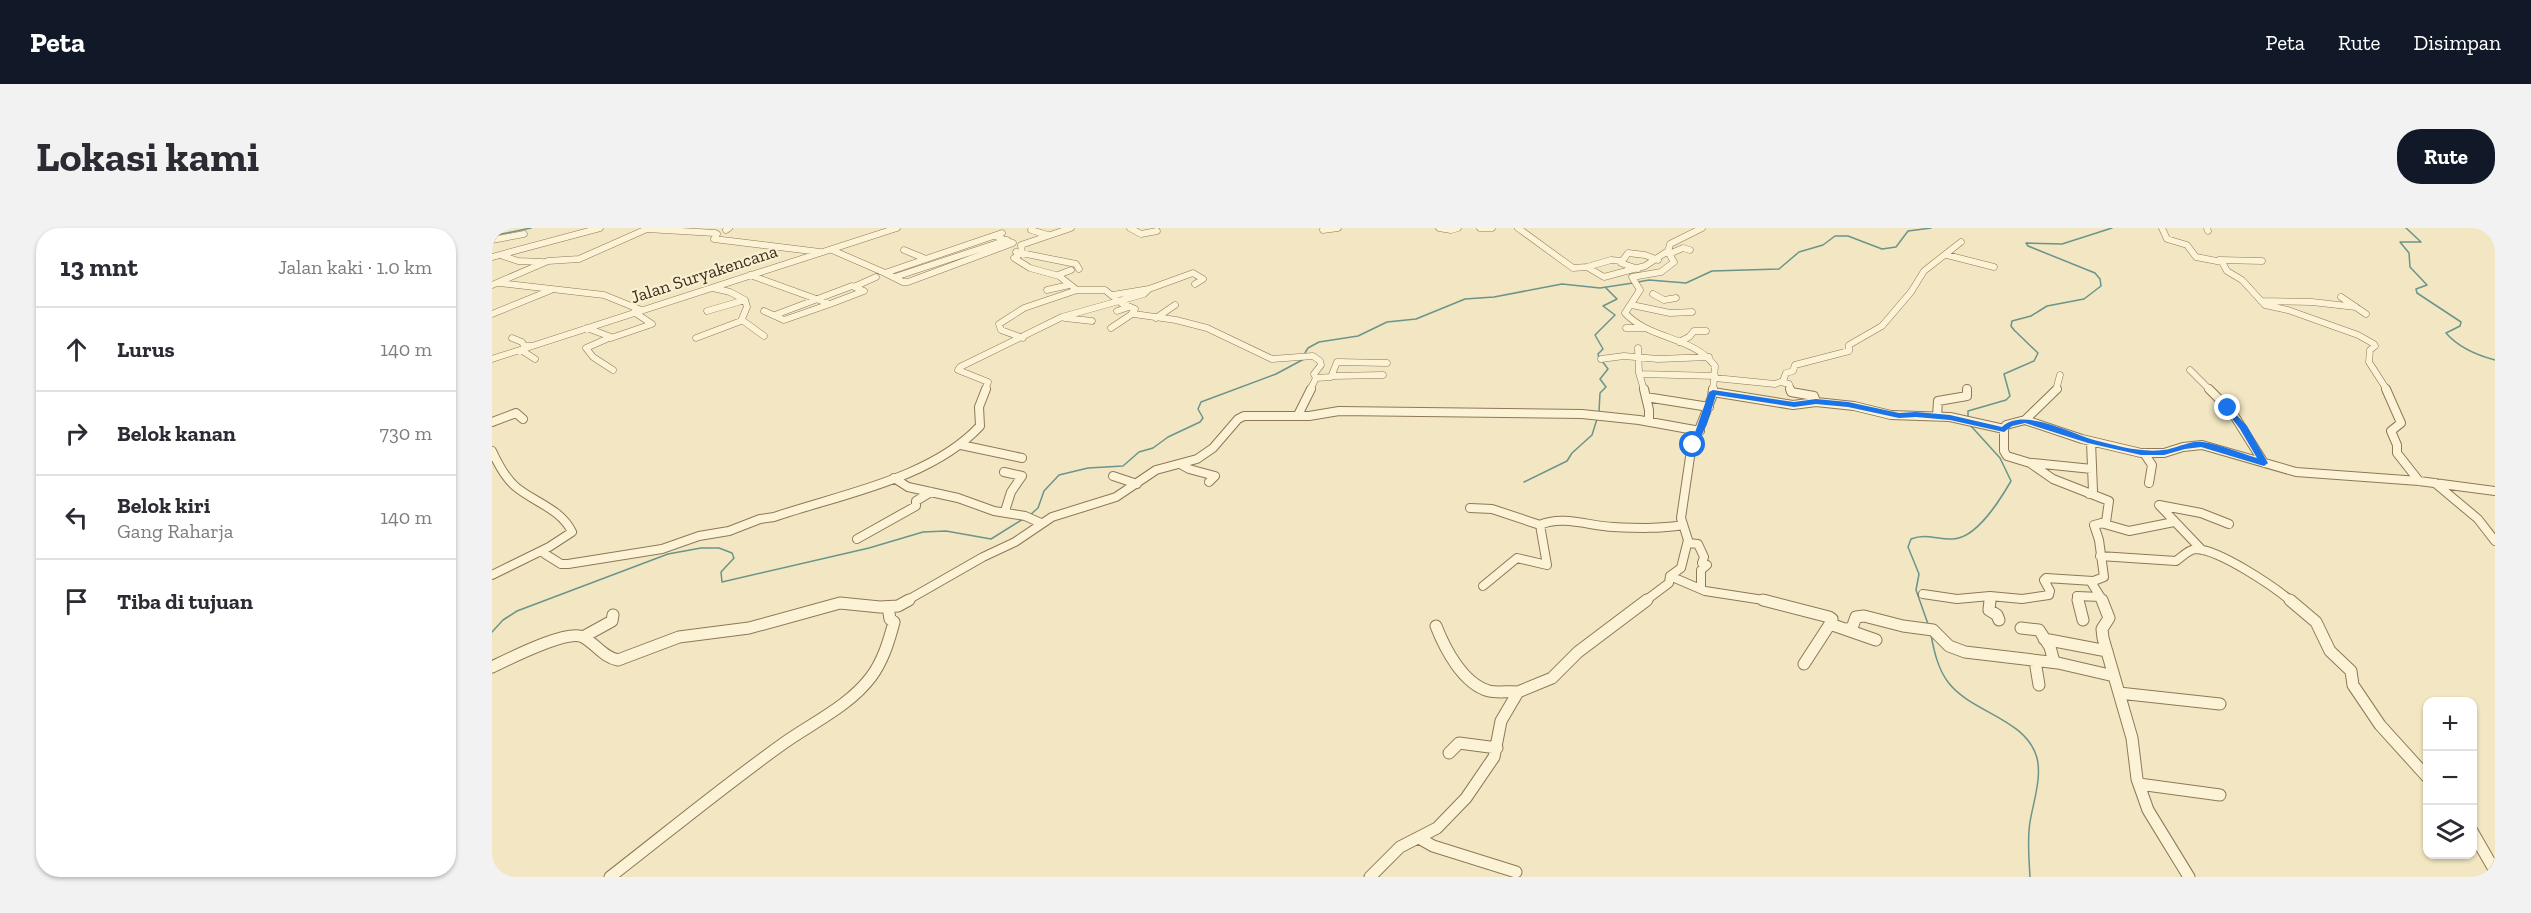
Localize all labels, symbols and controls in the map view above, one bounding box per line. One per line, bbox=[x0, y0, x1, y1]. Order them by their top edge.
text: Peta bbox=[30, 26, 85, 59]
text: Peta bbox=[2266, 30, 2305, 55]
text: Rute bbox=[2338, 30, 2380, 55]
text: Disimpan bbox=[2413, 30, 2501, 55]
button: Rute bbox=[2397, 129, 2495, 184]
text: Lokasi kami bbox=[36, 131, 259, 182]
street label: Jalan Suryakencana bbox=[628, 240, 781, 308]
text: 13 mnt bbox=[60, 251, 138, 283]
text: Jalan kaki · 1.0 km bbox=[278, 255, 432, 279]
icon: ahead bbox=[60, 333, 93, 366]
text: Lurus bbox=[117, 336, 175, 363]
text: 140 m bbox=[380, 337, 432, 361]
route end bbox=[2214, 394, 2240, 420]
icon: right bbox=[60, 417, 93, 450]
text: Belok kanan bbox=[117, 420, 236, 447]
text: 730 m bbox=[379, 421, 432, 445]
route start bbox=[1679, 431, 1705, 457]
text: Belok kiri bbox=[117, 492, 210, 519]
icon: left bbox=[60, 501, 93, 534]
text: 140 m bbox=[380, 505, 432, 529]
text: Gang Raharja bbox=[117, 519, 233, 543]
icon: arrive bbox=[60, 585, 93, 618]
text: Tiba di tujuan bbox=[117, 588, 253, 615]
map controls bbox=[2423, 697, 2477, 859]
button: + bbox=[2423, 697, 2477, 751]
button: − bbox=[2423, 751, 2477, 805]
button: layers bbox=[2423, 805, 2477, 859]

